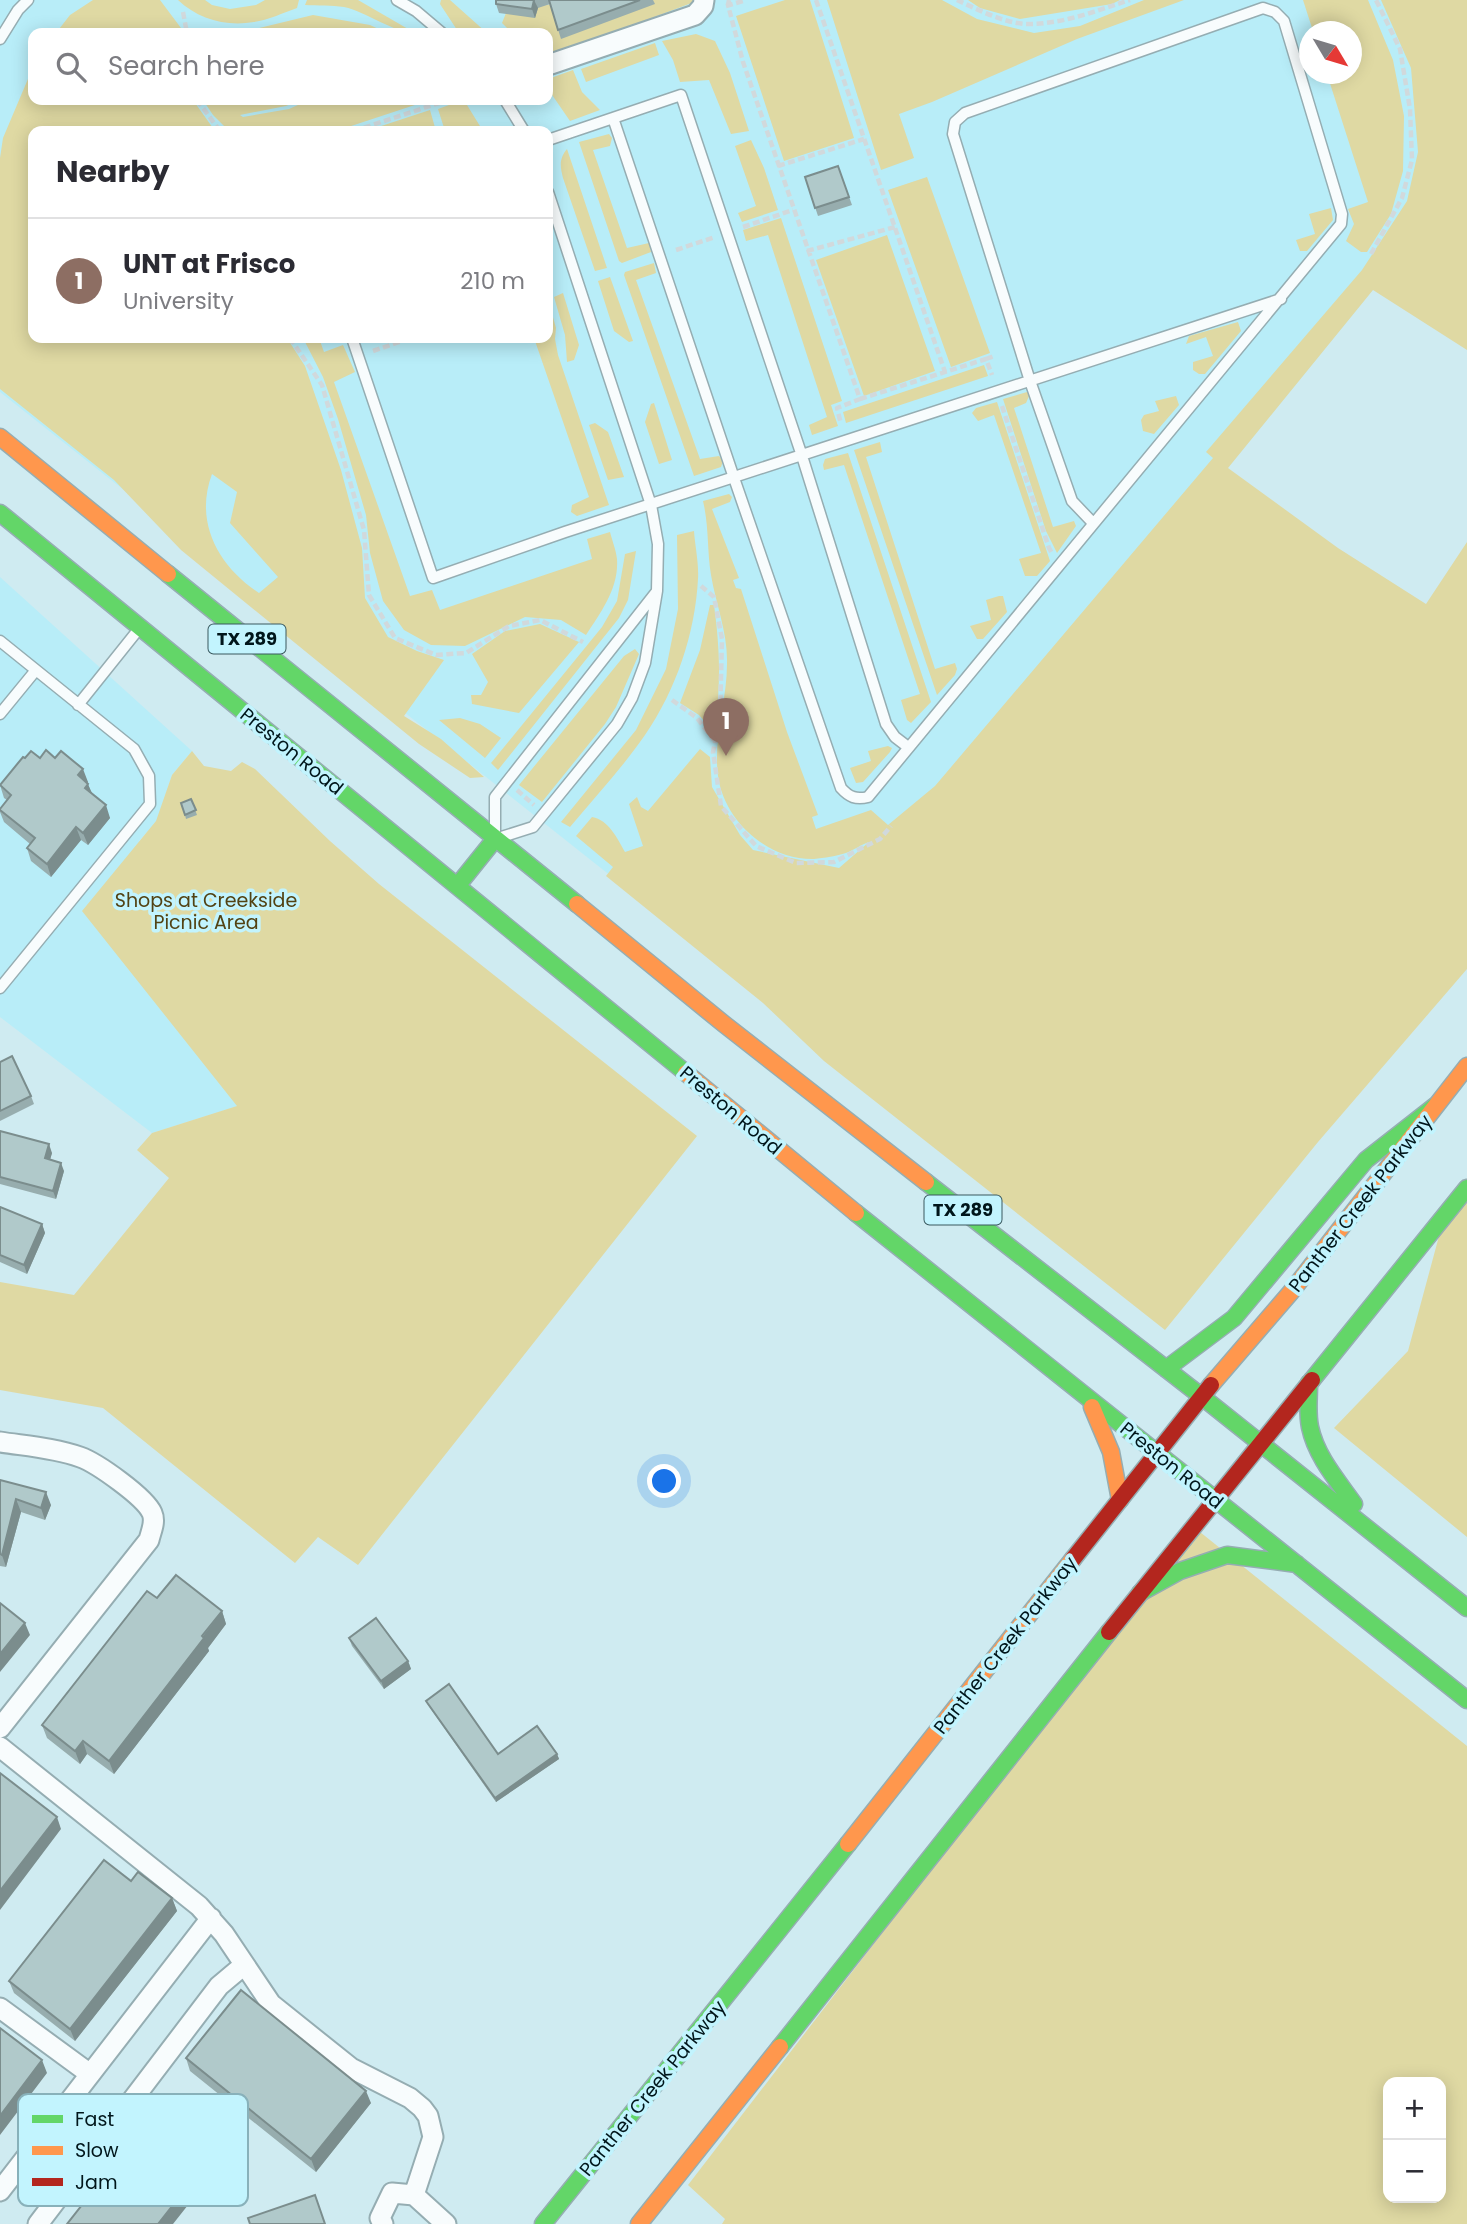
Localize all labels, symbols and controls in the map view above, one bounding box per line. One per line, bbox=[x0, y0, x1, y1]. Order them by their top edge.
north arrow bbox=[1299, 21, 1362, 84]
search box bbox=[28, 28, 553, 105]
icon: search bbox=[52, 48, 90, 86]
text: Search here bbox=[108, 48, 265, 84]
text: Nearby bbox=[56, 150, 170, 193]
text: UNT at Frisco bbox=[123, 246, 295, 282]
text: 1 bbox=[75, 265, 83, 297]
text: 210 m bbox=[460, 265, 525, 297]
text: University bbox=[123, 285, 234, 317]
road number: TX 289 bbox=[208, 624, 286, 654]
pin: 1 bbox=[703, 698, 749, 756]
street label: Preston Road bbox=[234, 701, 349, 801]
park label: Shops at Creekside Picnic Area bbox=[115, 887, 297, 936]
street label: Preston Road bbox=[674, 1060, 787, 1161]
street label: Panther Creek Parkway bbox=[1282, 1108, 1439, 1298]
road number: TX 289 bbox=[925, 1196, 1002, 1224]
street label: Preston Road bbox=[1114, 1415, 1229, 1515]
your location bbox=[647, 1464, 681, 1498]
street label: Panther Creek Parkway bbox=[927, 1550, 1084, 1740]
street label: Panther Creek Parkway bbox=[573, 1994, 732, 2182]
map controls bbox=[1383, 2077, 1446, 2203]
button: + bbox=[1383, 2077, 1446, 2140]
legend bbox=[18, 2094, 248, 2206]
text: Fast bbox=[75, 2106, 114, 2133]
text: Slow bbox=[75, 2137, 119, 2164]
button: − bbox=[1383, 2140, 1446, 2203]
text: Jam bbox=[75, 2169, 117, 2196]

